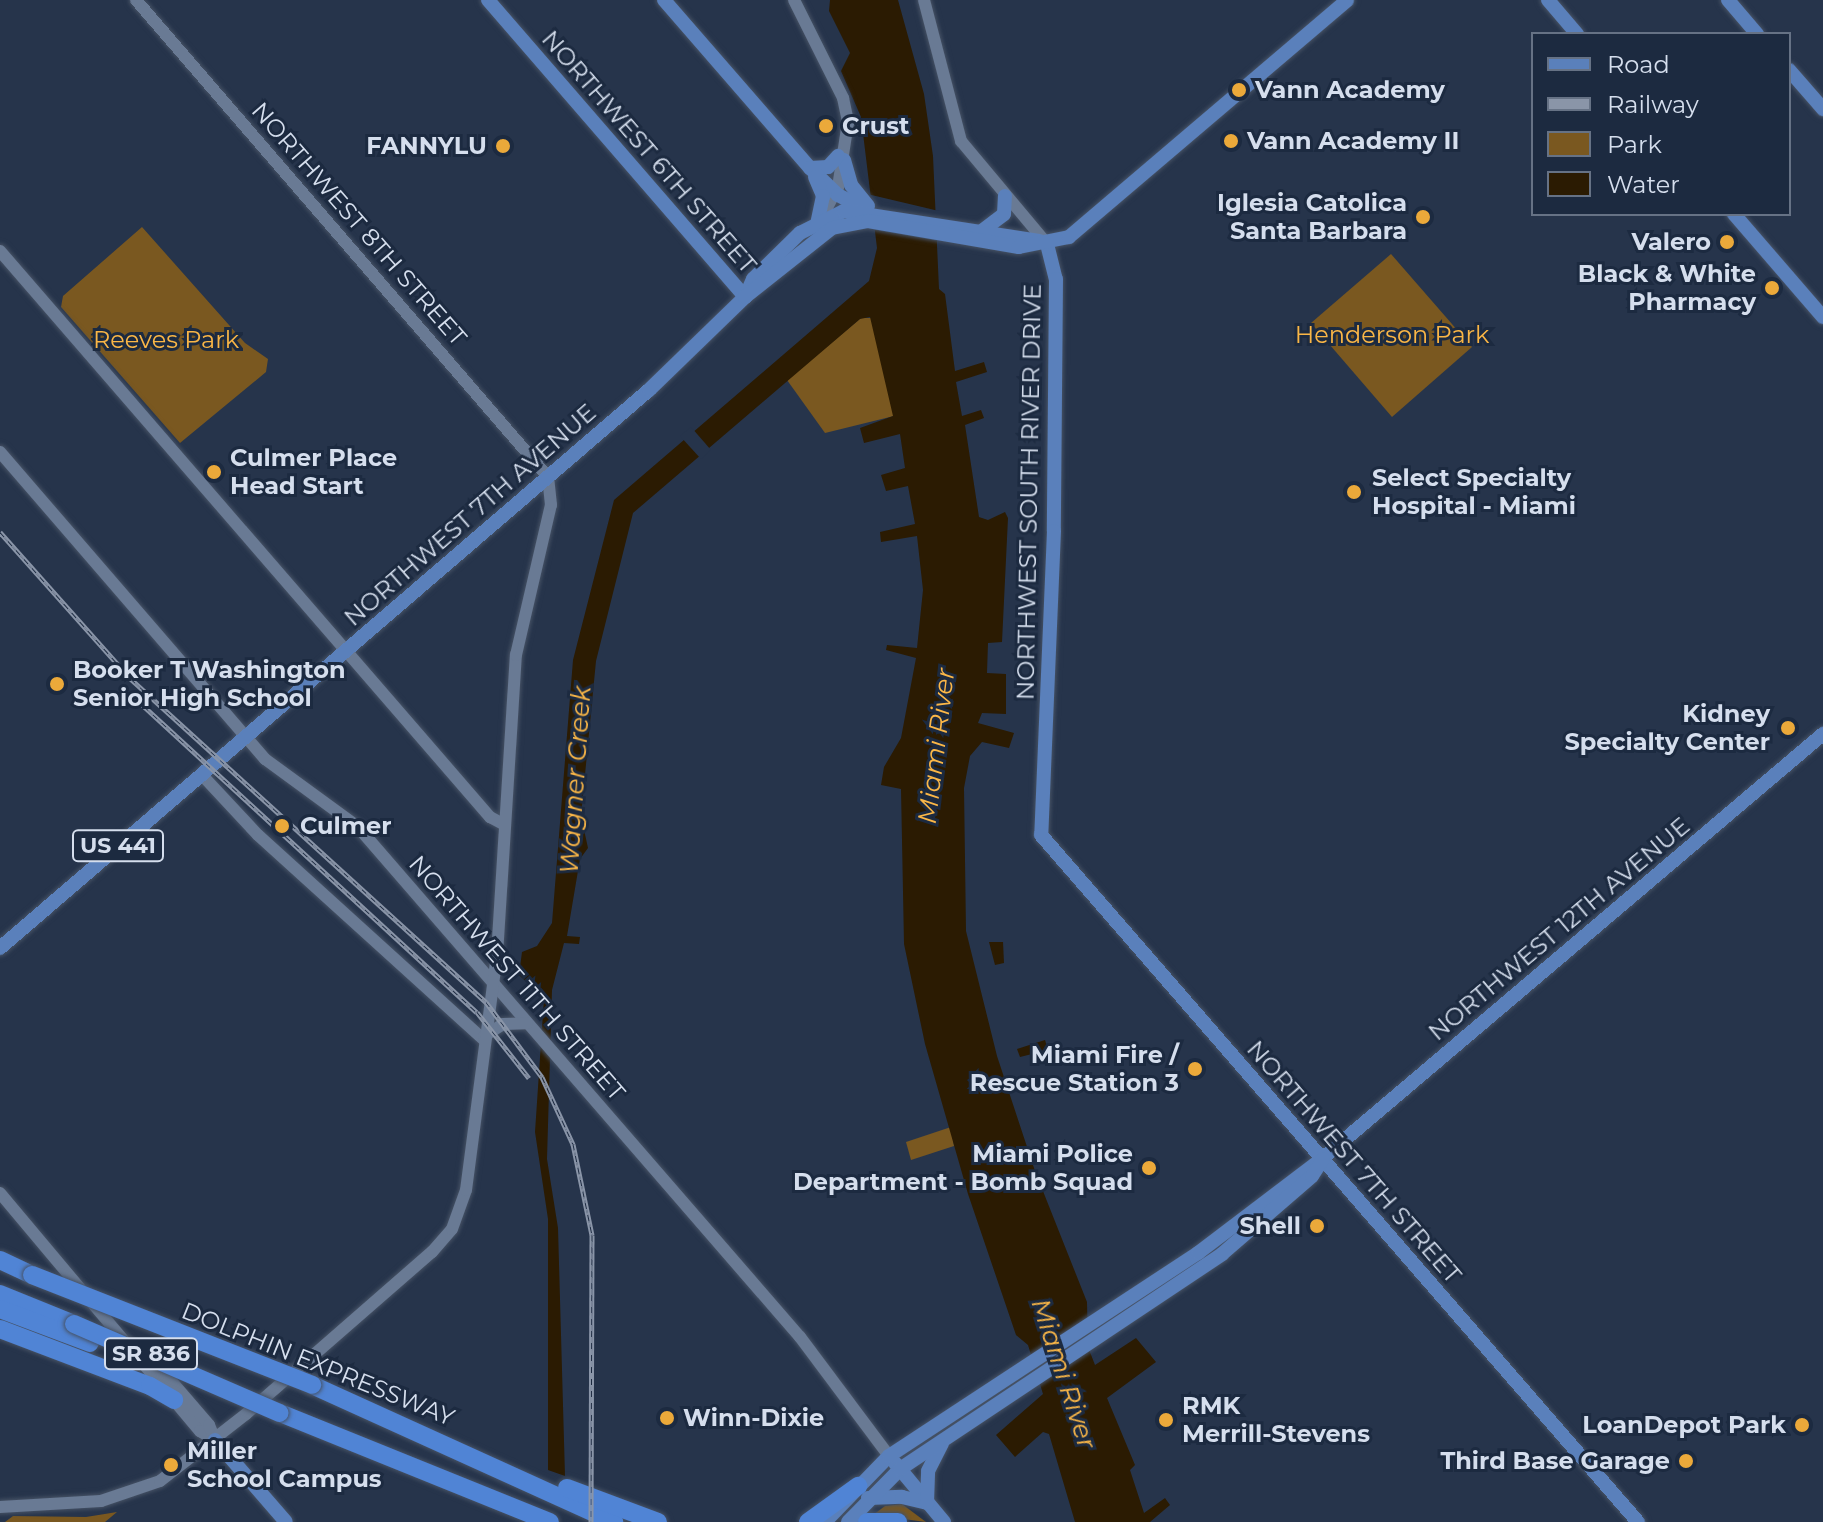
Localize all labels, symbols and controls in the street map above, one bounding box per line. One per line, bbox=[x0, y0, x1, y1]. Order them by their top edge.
street label: NORTHWEST 6TH STREET bbox=[536, 25, 762, 279]
legend bbox=[1531, 32, 1791, 216]
text: Road bbox=[1607, 50, 1670, 79]
place label: Vann Academy bbox=[1255, 76, 1445, 104]
marker: Vann Academy bbox=[1230, 81, 1248, 99]
text: Railway bbox=[1607, 90, 1699, 119]
street label: NORTHWEST 8TH STREET bbox=[246, 97, 472, 351]
place label: Crust bbox=[842, 112, 909, 140]
marker: Crust bbox=[817, 117, 835, 135]
place label: Vann Academy II bbox=[1247, 127, 1459, 155]
text: Park bbox=[1607, 130, 1662, 159]
place label: FANNYLU bbox=[366, 132, 487, 160]
marker: Vann Academy II bbox=[1222, 132, 1240, 150]
marker: FANNYLU bbox=[494, 137, 512, 155]
text: Water bbox=[1607, 170, 1680, 199]
place label: Iglesia Catolica Santa Barbara bbox=[1217, 189, 1407, 245]
marker: Iglesia Catolica Santa Barbara bbox=[1414, 208, 1432, 226]
place label: Valero bbox=[1631, 228, 1711, 256]
marker: Valero bbox=[1718, 233, 1736, 251]
place label: Black & White Pharmacy bbox=[1578, 260, 1756, 316]
marker: Black & White Pharmacy bbox=[1763, 279, 1781, 297]
street label: NORTHWEST SOUTH RIVER DRIVE bbox=[1011, 283, 1047, 701]
park label: Henderson Park bbox=[1295, 321, 1489, 349]
park label: Reeves Park bbox=[93, 326, 239, 354]
street label: NORTHWEST 7TH AVENUE bbox=[338, 398, 602, 632]
place label: Culmer Place Head Start bbox=[230, 444, 397, 500]
marker: Culmer Place Head Start bbox=[205, 463, 223, 481]
place label: Select Specialty Hospital - Miami bbox=[1372, 464, 1576, 520]
marker: Select Specialty Hospital - Miami bbox=[1343, 481, 1365, 503]
place label: Booker T Washington Senior High School bbox=[73, 656, 346, 712]
water label: Miami River bbox=[912, 666, 962, 826]
marker: Booker T Washington Senior High School bbox=[48, 675, 66, 693]
water label: Wagner Creek bbox=[554, 685, 598, 875]
place label: Kidney Specialty Center bbox=[1564, 700, 1770, 756]
marker: Kidney Specialty Center bbox=[1777, 717, 1799, 739]
street label: NORTHWEST 12TH AVENUE bbox=[1423, 811, 1695, 1047]
place label: Culmer bbox=[300, 812, 392, 840]
marker: Culmer bbox=[271, 815, 293, 837]
road number: US 441 bbox=[72, 828, 164, 864]
street label: NORTHWEST 11TH STREET bbox=[403, 850, 631, 1106]
street label: NORTHWEST 7TH STREET bbox=[1241, 1035, 1467, 1289]
place label: Miami Fire / Rescue Station 3 bbox=[970, 1041, 1179, 1097]
marker: Miami Fire / Rescue Station 3 bbox=[1186, 1060, 1204, 1078]
place label: Miami Police Department - Bomb Squad bbox=[793, 1140, 1133, 1196]
marker: Miami Police Department - Bomb Squad bbox=[1140, 1159, 1158, 1177]
place label: Shell bbox=[1239, 1212, 1301, 1240]
marker: Shell bbox=[1308, 1217, 1326, 1235]
water label: Miami River bbox=[1024, 1295, 1102, 1453]
street label: DOLPHIN EXPRESSWAY bbox=[177, 1296, 459, 1432]
road number: SR 836 bbox=[103, 1336, 199, 1372]
place label: RMK Merrill-Stevens bbox=[1182, 1392, 1370, 1448]
place label: Winn-Dixie bbox=[683, 1404, 824, 1432]
marker: Winn-Dixie bbox=[658, 1409, 676, 1427]
marker: RMK Merrill-Stevens bbox=[1157, 1411, 1175, 1429]
place label: LoanDepot Park bbox=[1582, 1411, 1786, 1439]
marker: LoanDepot Park bbox=[1793, 1416, 1811, 1434]
place label: Miller School Campus bbox=[187, 1437, 382, 1493]
place label: Third Base Garage bbox=[1440, 1447, 1670, 1475]
marker: Third Base Garage bbox=[1677, 1452, 1695, 1470]
marker: Miller School Campus bbox=[162, 1456, 180, 1474]

